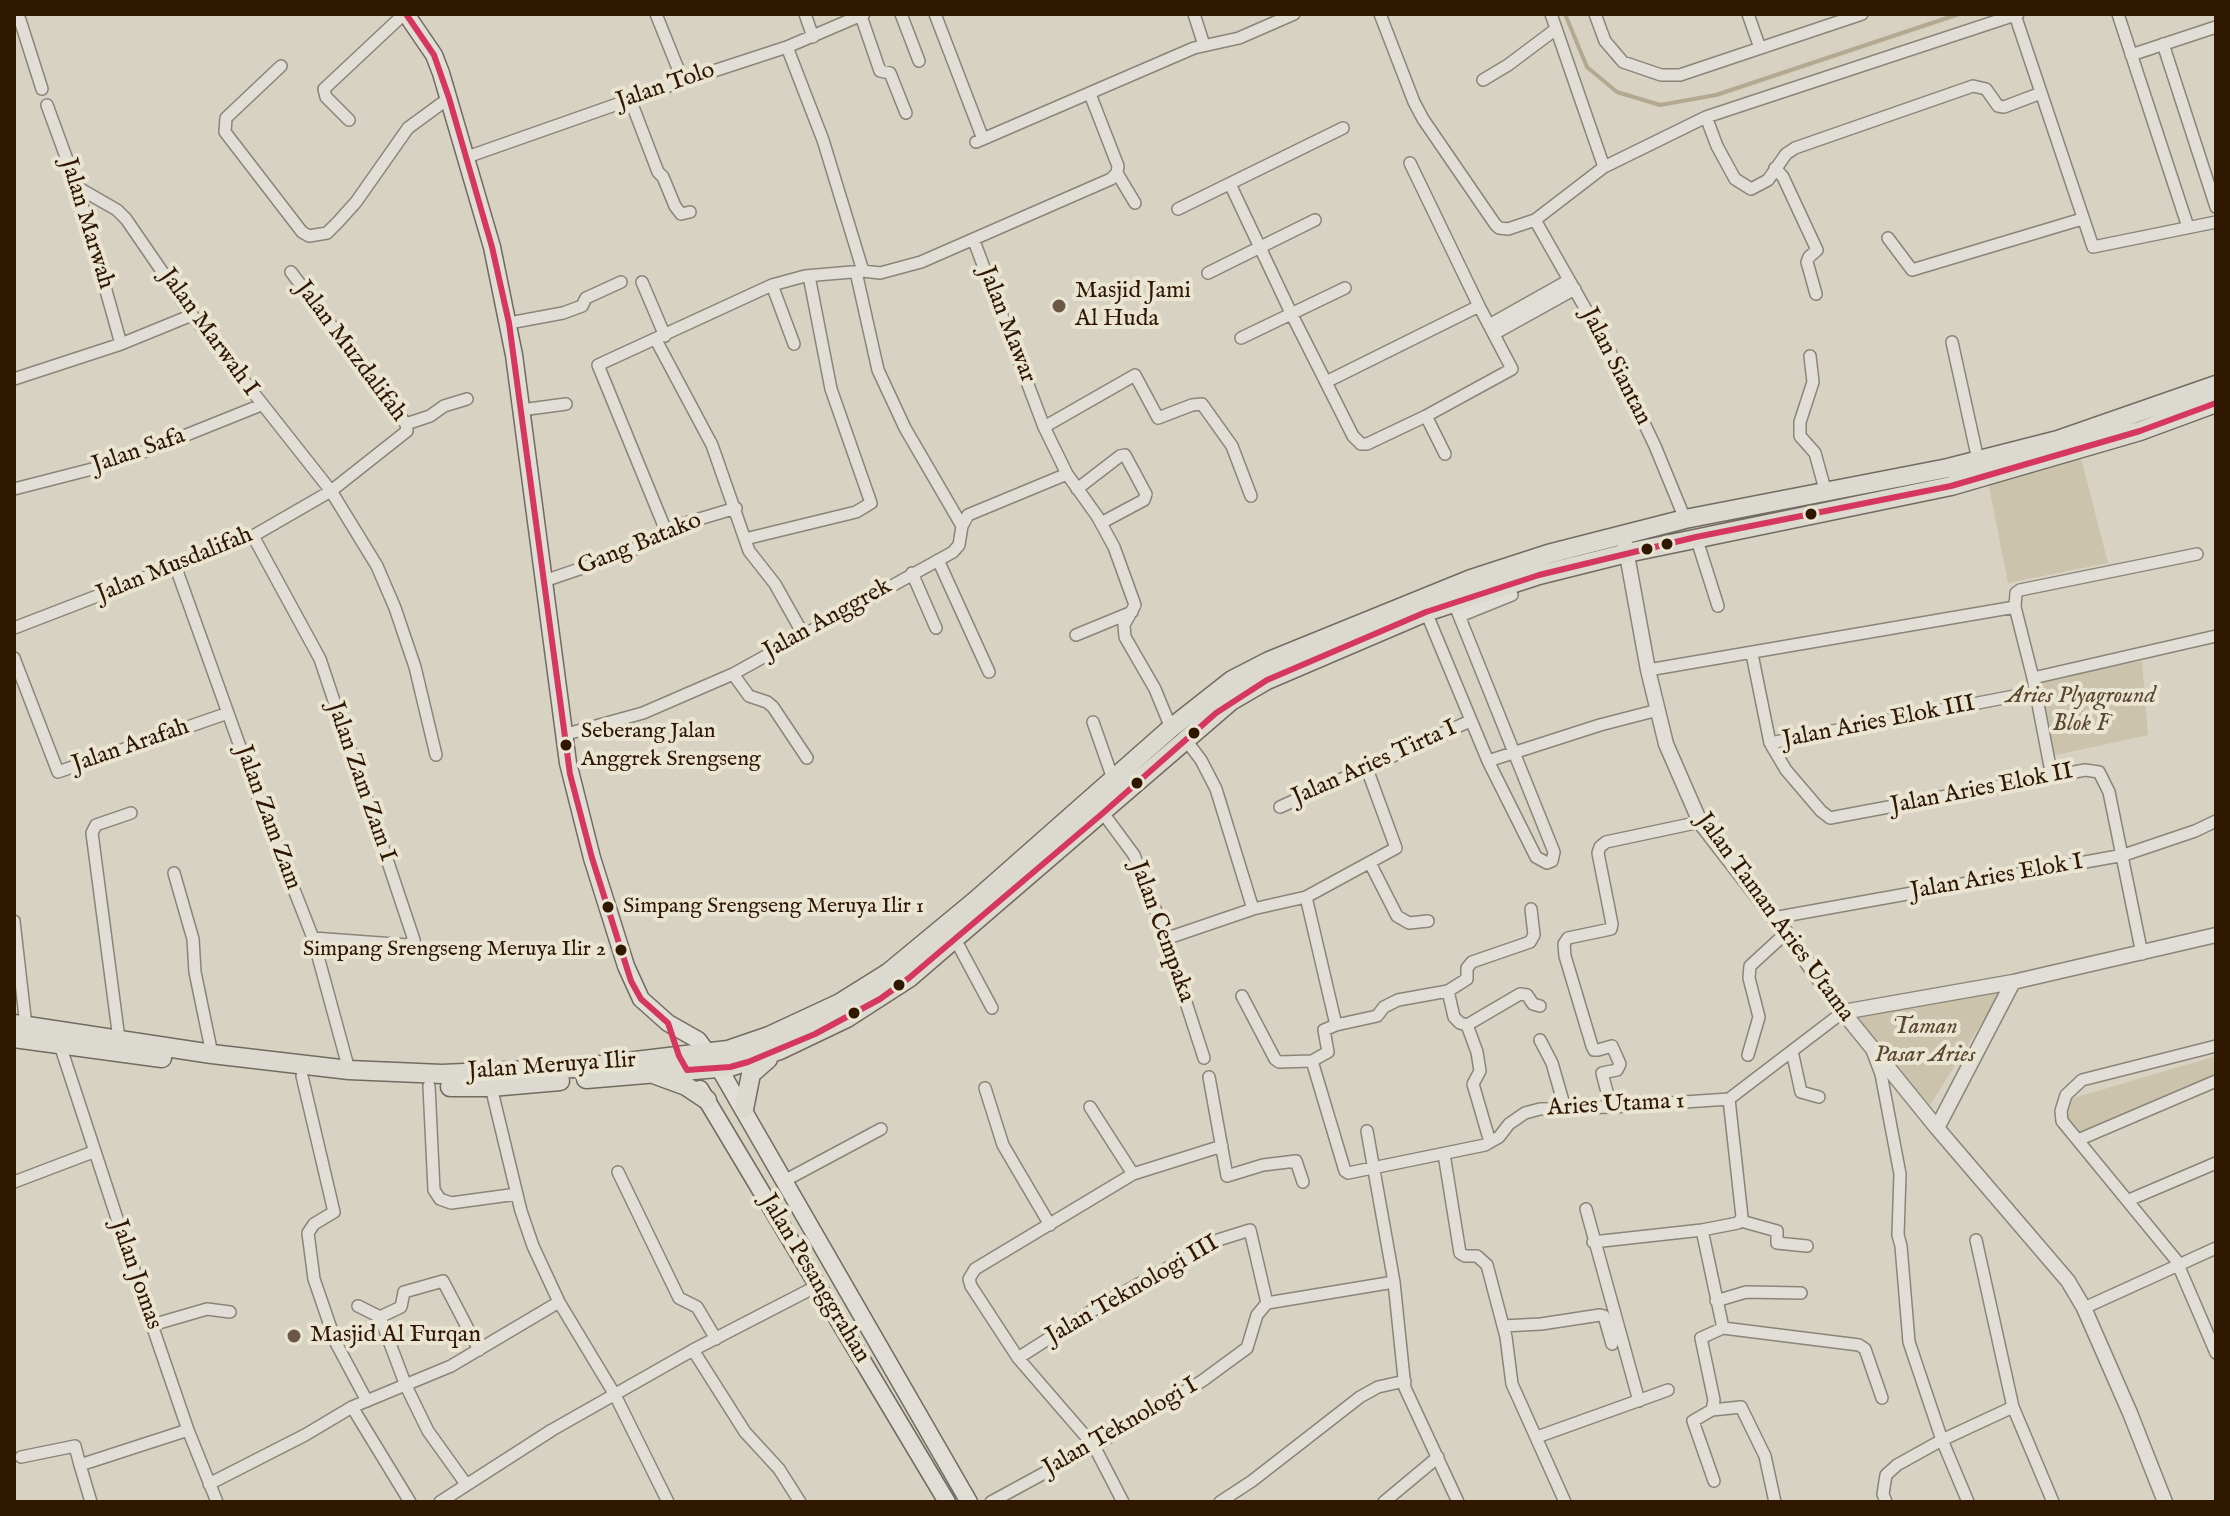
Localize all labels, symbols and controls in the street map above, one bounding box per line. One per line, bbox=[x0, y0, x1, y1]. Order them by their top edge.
street label: Jalan Tolo bbox=[613, 57, 719, 117]
street label: Jalan Marwah bbox=[52, 155, 120, 293]
street label: Jalan Mawar bbox=[971, 263, 1041, 387]
street label: Jalan Marwah I bbox=[152, 264, 264, 402]
street label: Jalan Muzdalifah bbox=[288, 276, 412, 428]
place label: Masjid Jami Al Huda bbox=[1075, 278, 1191, 334]
marker: Masjid Jami Al Huda bbox=[1050, 297, 1068, 315]
street label: Jalan Siantan bbox=[1573, 304, 1657, 430]
street label: Jalan Safa bbox=[89, 423, 189, 481]
unlabelled marker bbox=[1803, 506, 1819, 522]
street label: Gang Batako bbox=[574, 507, 706, 583]
street label: Jalan Musdalifah bbox=[93, 522, 257, 610]
unlabelled marker bbox=[1659, 536, 1675, 552]
unlabelled marker bbox=[1639, 541, 1655, 557]
street label: Jalan Anggrek bbox=[759, 573, 897, 667]
park label: Aries Plyaground Blok F bbox=[2006, 683, 2156, 739]
street label: Jalan Aries Elok III bbox=[1780, 690, 1978, 756]
street label: Jalan Zam Zam I bbox=[319, 698, 401, 866]
street label: Jalan Arafah bbox=[69, 714, 193, 780]
street label: Jalan Aries Tirta I bbox=[1288, 715, 1462, 813]
place label: Seberang Jalan Anggrek Srengseng bbox=[581, 719, 761, 770]
unlabelled marker bbox=[1186, 725, 1202, 741]
marker: Seberang Jalan Anggrek Srengseng bbox=[558, 737, 574, 753]
street label: Jalan Zam Zam bbox=[228, 742, 306, 894]
street label: Jalan Aries Elok II bbox=[1888, 758, 2076, 822]
unlabelled marker bbox=[1129, 775, 1145, 791]
street label: Jalan Taman Aries Utama bbox=[1689, 808, 1859, 1028]
street label: Jalan Aries Elok I bbox=[1908, 849, 2086, 907]
street label: Jalan Cempaka bbox=[1122, 858, 1200, 1006]
place label: Simpang Srengseng Meruya Ilir 1 bbox=[623, 894, 924, 920]
marker: Simpang Srengseng Meruya Ilir 1 bbox=[600, 899, 616, 915]
place label: Simpang Srengseng Meruya Ilir 2 bbox=[303, 937, 606, 963]
marker: Simpang Srengseng Meruya Ilir 2 bbox=[613, 942, 629, 958]
unlabelled marker bbox=[891, 977, 907, 993]
unlabelled marker bbox=[846, 1005, 862, 1021]
park label: Taman Pasar Aries bbox=[1875, 1014, 1975, 1070]
street label: Jalan Meruya Ilir bbox=[467, 1047, 637, 1087]
street label: Aries Utama 1 bbox=[1547, 1088, 1685, 1124]
street label: Jalan Pesanggrahan bbox=[752, 1189, 876, 1369]
street label: Jalan Jomas bbox=[103, 1216, 167, 1334]
street label: Jalan Teknologi III bbox=[1042, 1230, 1224, 1352]
place label: Masjid Al Furqan bbox=[310, 1322, 481, 1350]
marker: Masjid Al Furqan bbox=[285, 1327, 303, 1345]
street label: Jalan Teknologi I bbox=[1039, 1372, 1203, 1484]

